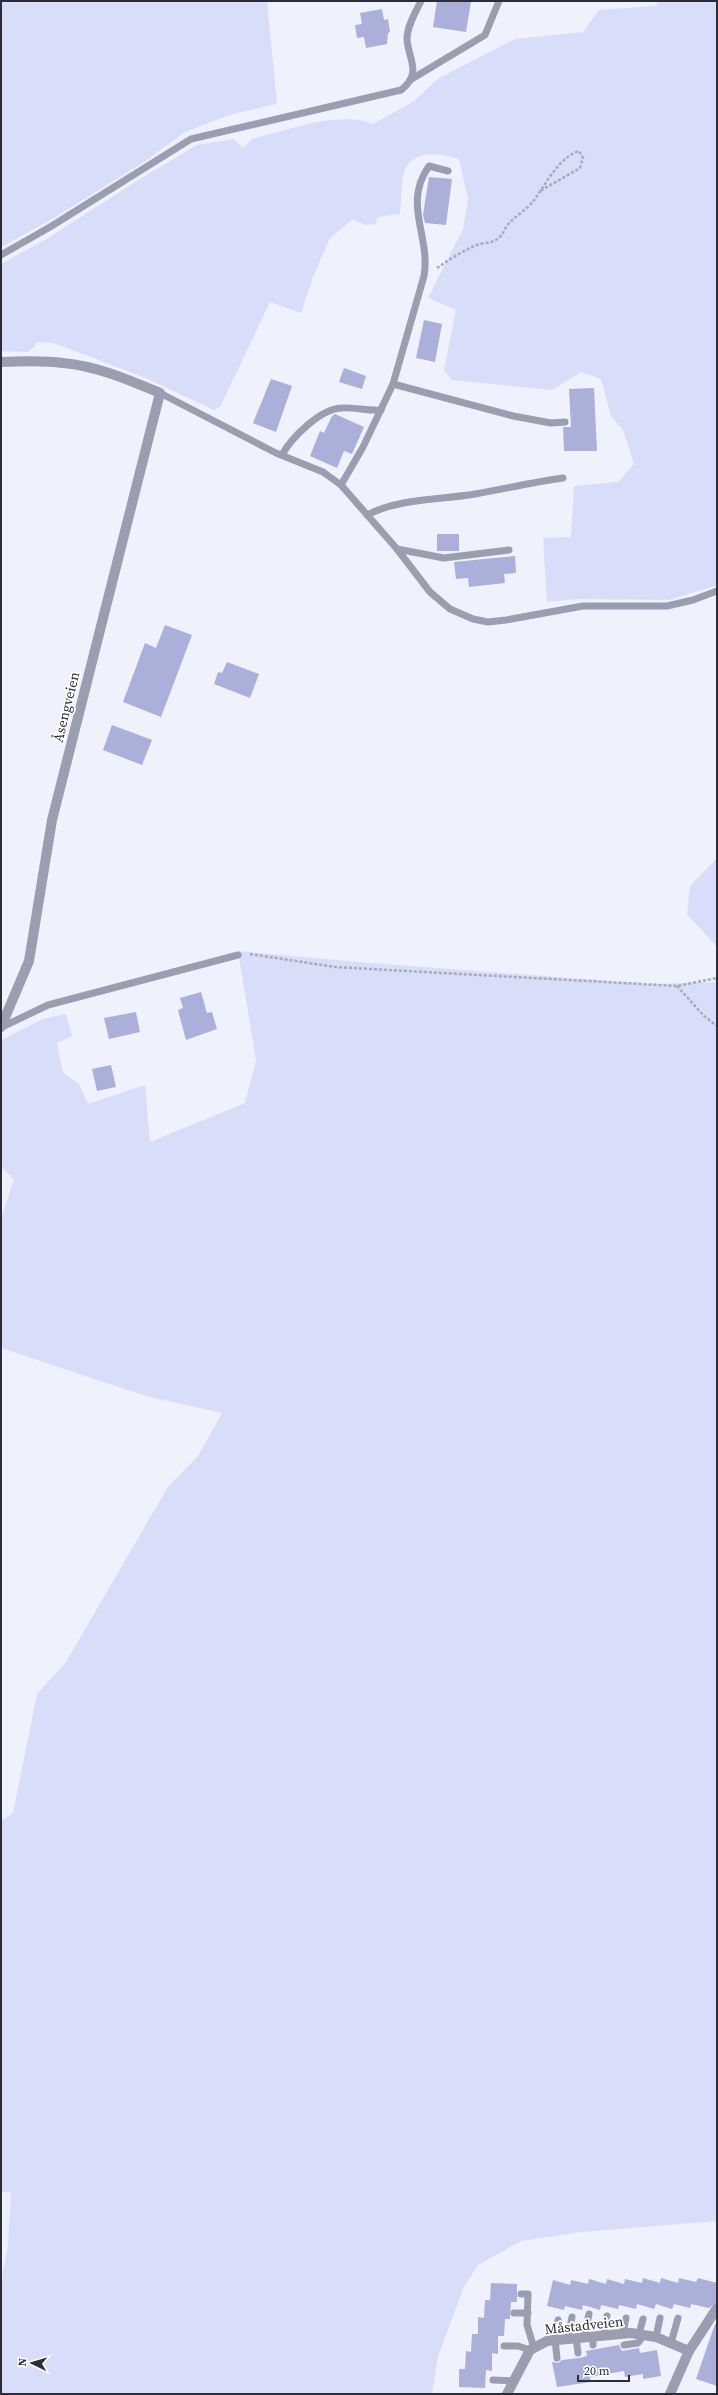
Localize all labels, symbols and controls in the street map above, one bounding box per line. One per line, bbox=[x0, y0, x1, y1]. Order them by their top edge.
street label: Åsengveien bbox=[48, 669, 85, 744]
street label: Måstadveien bbox=[544, 2311, 625, 2339]
north arrow bbox=[12, 2343, 52, 2383]
scale bar bbox=[578, 2357, 629, 2383]
text: N bbox=[15, 2358, 30, 2367]
text: 20 m bbox=[584, 2363, 610, 2379]

